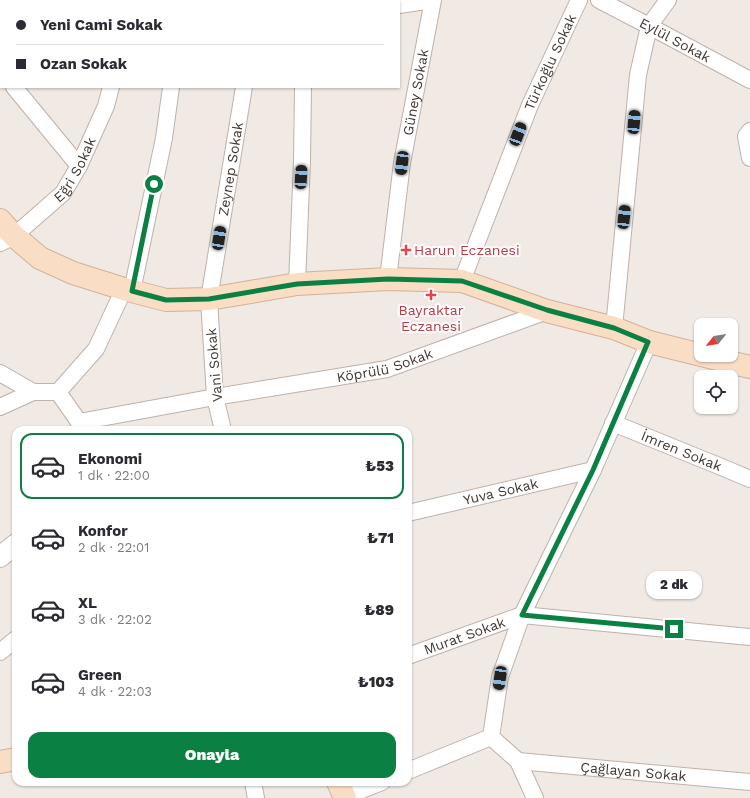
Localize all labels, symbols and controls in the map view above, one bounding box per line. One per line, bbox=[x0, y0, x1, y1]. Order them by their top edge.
street label: Türkoğlu Sokak bbox=[521, 11, 579, 112]
street label: Eylül Sokak bbox=[637, 15, 713, 66]
text: Yeni Cami Sokak bbox=[40, 16, 162, 34]
street label: Güney Sokak bbox=[399, 47, 432, 137]
text: Ozan Sokak bbox=[40, 55, 127, 73]
car bbox=[627, 110, 641, 134]
street label: Zeynep Sokak bbox=[215, 121, 246, 217]
car bbox=[508, 121, 528, 147]
street label: Eğri Sokak bbox=[50, 135, 99, 205]
car bbox=[395, 150, 409, 176]
car bbox=[294, 165, 308, 189]
route start bbox=[145, 175, 163, 193]
car bbox=[617, 204, 631, 230]
car bbox=[211, 225, 227, 251]
place label: Harun Eczanesi bbox=[414, 242, 520, 258]
marker: Harun Eczanesi bbox=[401, 245, 411, 255]
marker: Bayraktar Eczanesi bbox=[426, 290, 436, 300]
place label: Bayraktar Eczanesi bbox=[399, 302, 464, 334]
north arrow bbox=[694, 318, 738, 362]
map controls bbox=[694, 318, 738, 414]
street label: Vani Sokak bbox=[203, 327, 225, 403]
street label: Köprülü Sokak bbox=[335, 345, 435, 385]
button: locate bbox=[694, 370, 738, 414]
street label: İmren Sokak bbox=[639, 427, 724, 474]
icon: car bbox=[30, 448, 66, 484]
text: Ekonomi bbox=[78, 450, 142, 468]
text: ₺53 bbox=[365, 457, 394, 475]
text: 1 dk · 22:00 bbox=[78, 468, 150, 483]
street label: Yuva Sokak bbox=[461, 475, 540, 508]
icon: car bbox=[30, 520, 66, 556]
text: Konfor bbox=[78, 522, 128, 540]
text: ₺71 bbox=[367, 529, 394, 547]
text: 2 dk · 22:01 bbox=[78, 540, 149, 555]
callout: 2 dk bbox=[646, 571, 702, 599]
text: 2 dk bbox=[660, 577, 688, 592]
icon: car bbox=[30, 592, 66, 628]
text: XL bbox=[78, 594, 97, 612]
text: ₺89 bbox=[364, 601, 394, 619]
text: 3 dk · 22:02 bbox=[78, 612, 152, 627]
street label: Murat Sokak bbox=[422, 614, 507, 658]
route end bbox=[665, 620, 683, 638]
icon: car bbox=[30, 664, 66, 700]
car bbox=[492, 665, 508, 691]
text: Green bbox=[78, 666, 122, 684]
text: ₺103 bbox=[358, 673, 394, 691]
text: 4 dk · 22:03 bbox=[78, 684, 152, 699]
button: Onayla bbox=[28, 732, 396, 778]
street label: Çağlayan Sokak bbox=[580, 759, 687, 784]

